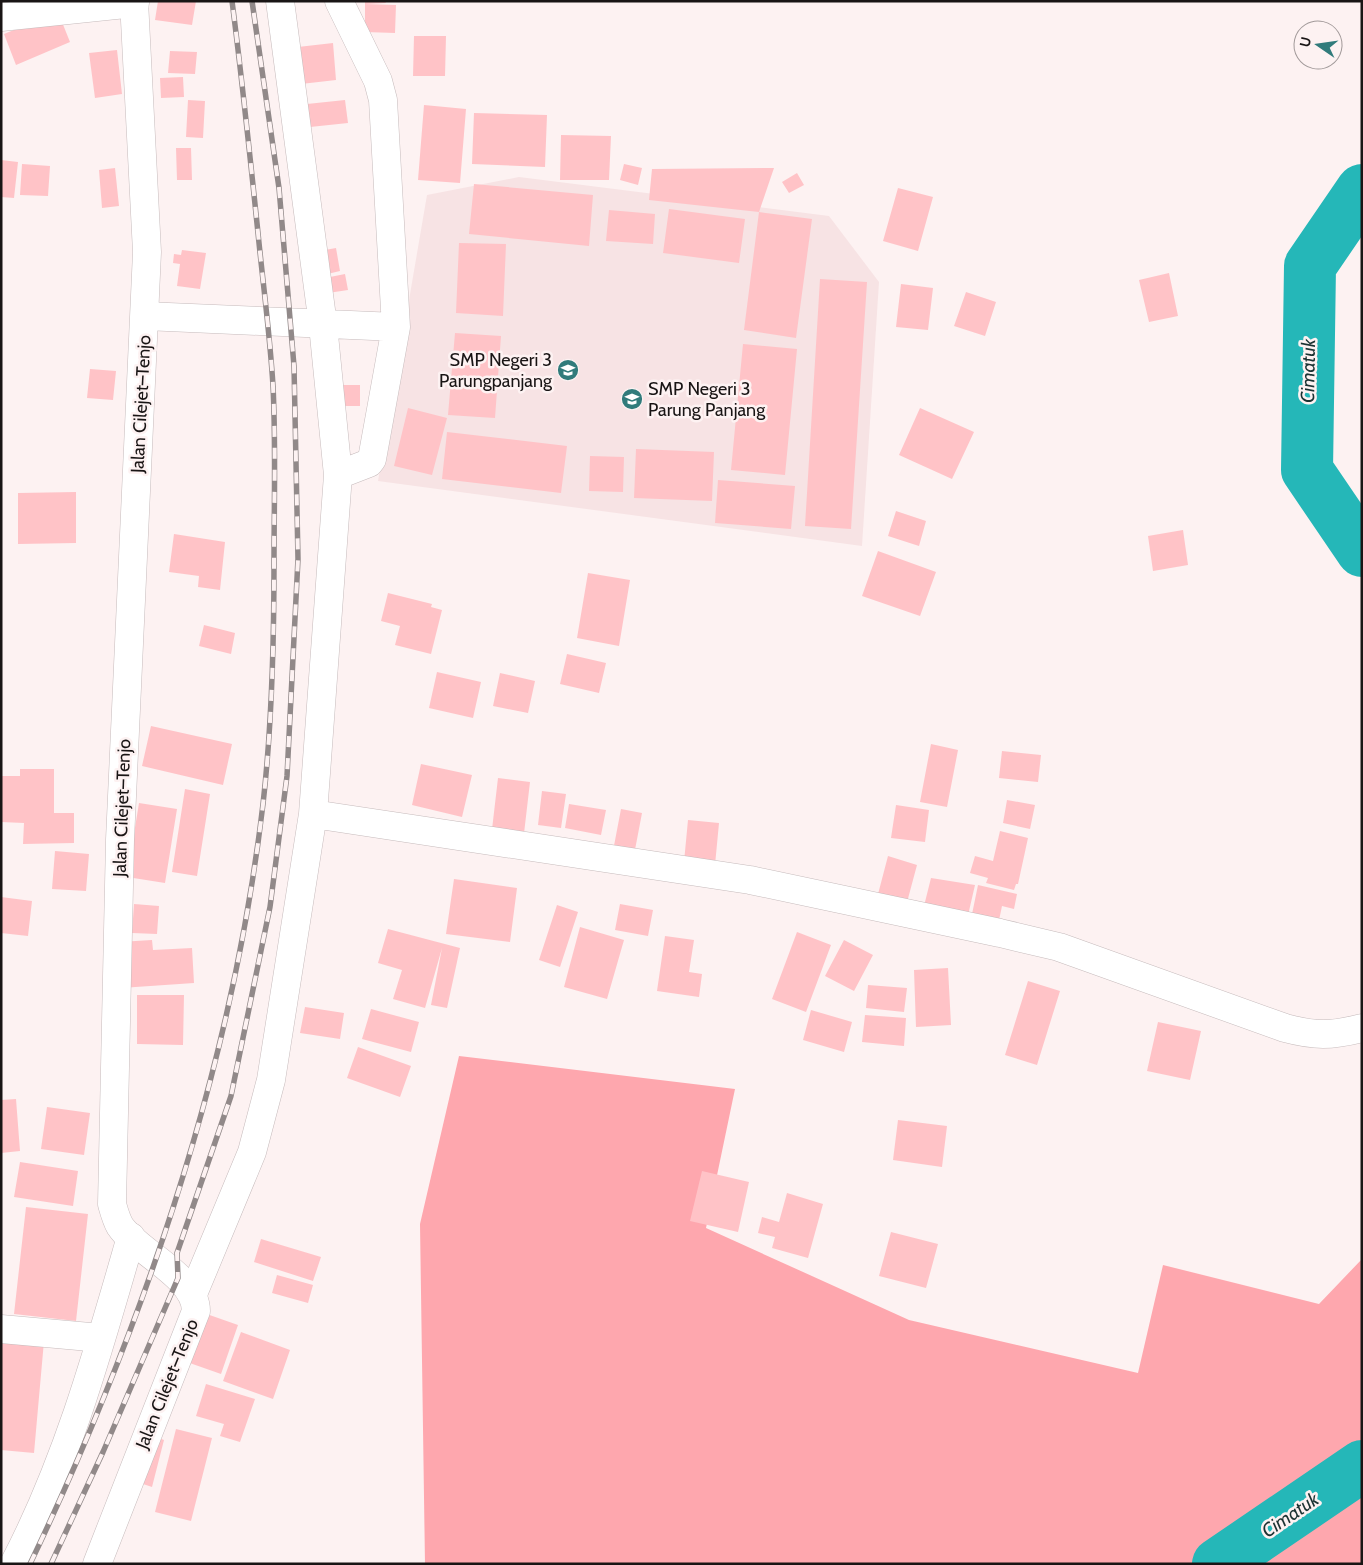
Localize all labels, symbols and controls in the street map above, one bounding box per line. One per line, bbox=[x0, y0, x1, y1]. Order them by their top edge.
north arrow bbox=[1293, 20, 1343, 70]
text: U bbox=[1295, 35, 1315, 49]
street label: Jalan Cilejet–Tenjo bbox=[126, 334, 156, 475]
water label: Cimatuk bbox=[1296, 338, 1320, 403]
place label: SMP Negeri 3 Parungpanjang bbox=[439, 349, 553, 392]
school or university icon: SMP Negeri 3 Parungpanjang bbox=[556, 358, 580, 382]
place label: SMP Negeri 3 Parung Panjang bbox=[648, 378, 766, 421]
school or university icon: SMP Negeri 3 Parung Panjang bbox=[620, 387, 644, 411]
street label: Jalan Cilejet–Tenjo bbox=[109, 738, 135, 878]
street label: Jalan Cilejet–Tenjo bbox=[131, 1316, 203, 1453]
water label: Cimatuk bbox=[1257, 1487, 1324, 1542]

